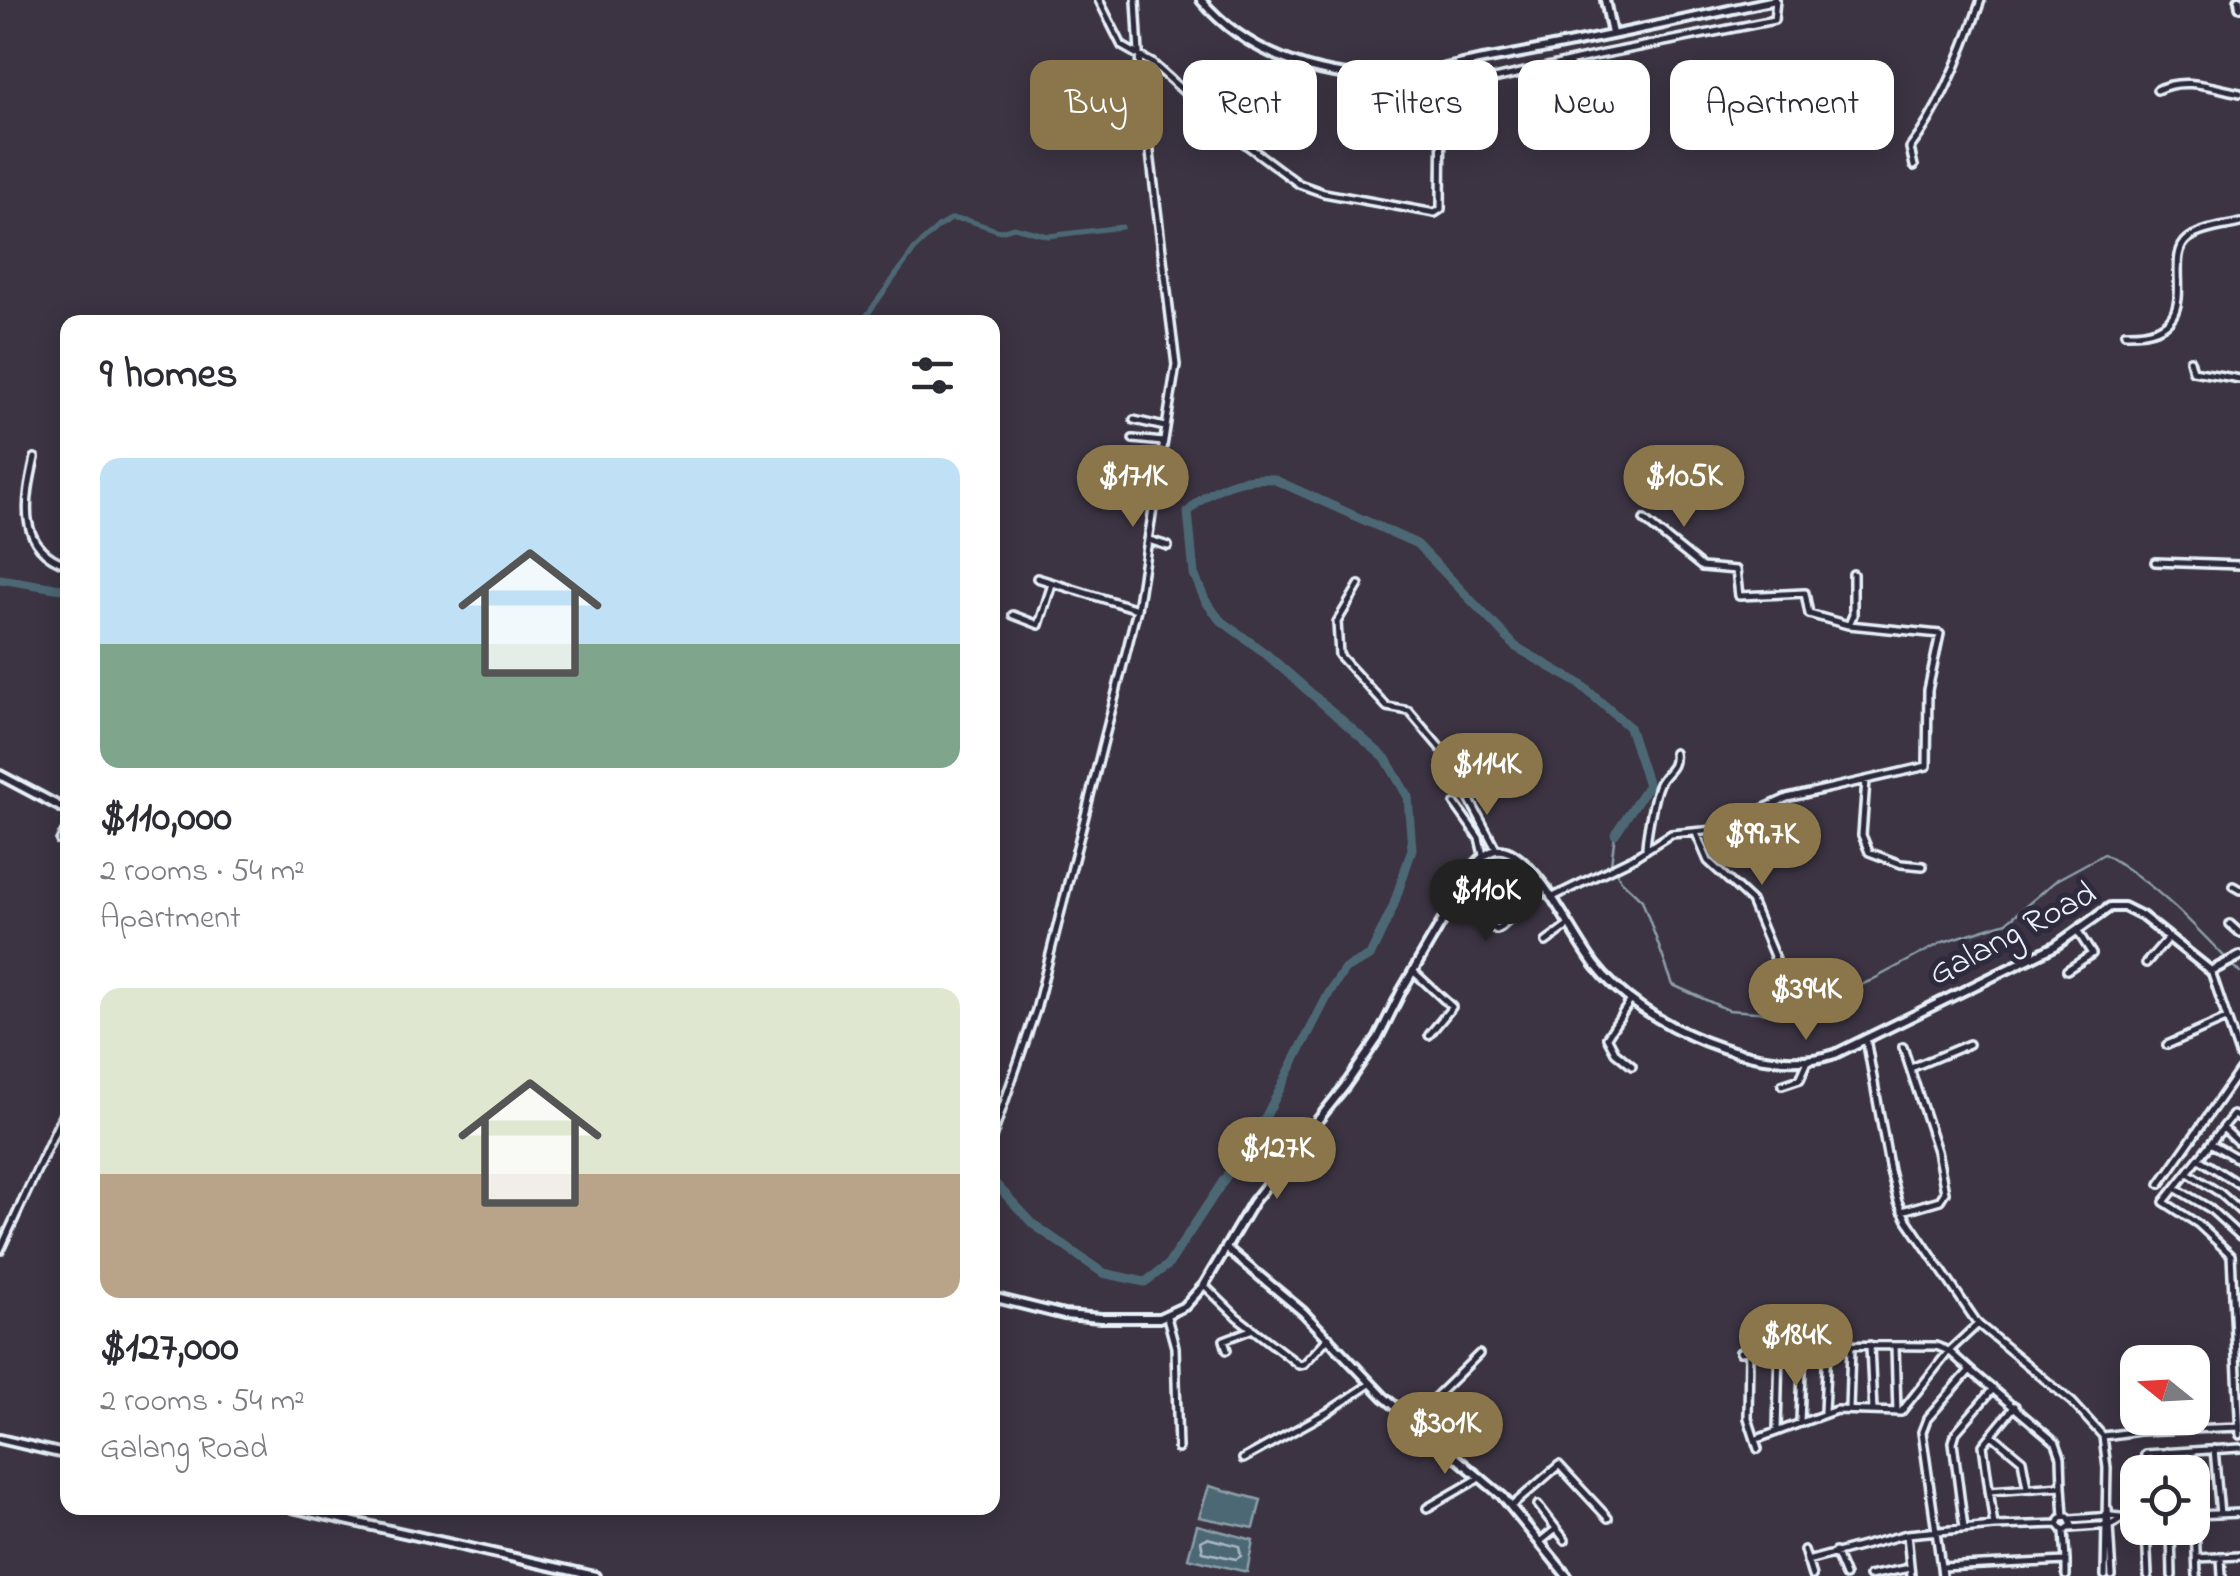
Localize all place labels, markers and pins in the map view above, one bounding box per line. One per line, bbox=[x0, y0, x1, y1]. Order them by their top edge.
pin: $171K bbox=[1063, 445, 1203, 530]
pin: $105K bbox=[1614, 445, 1754, 530]
pin: $114K bbox=[1417, 733, 1557, 818]
pin: $99.7K bbox=[1681, 803, 1843, 888]
pin: $110K bbox=[1416, 859, 1556, 944]
pin: $394K bbox=[1736, 958, 1876, 1043]
pin: $127K bbox=[1207, 1117, 1347, 1202]
pin: $184K bbox=[1726, 1304, 1866, 1389]
pin: $301K bbox=[1375, 1392, 1515, 1477]

